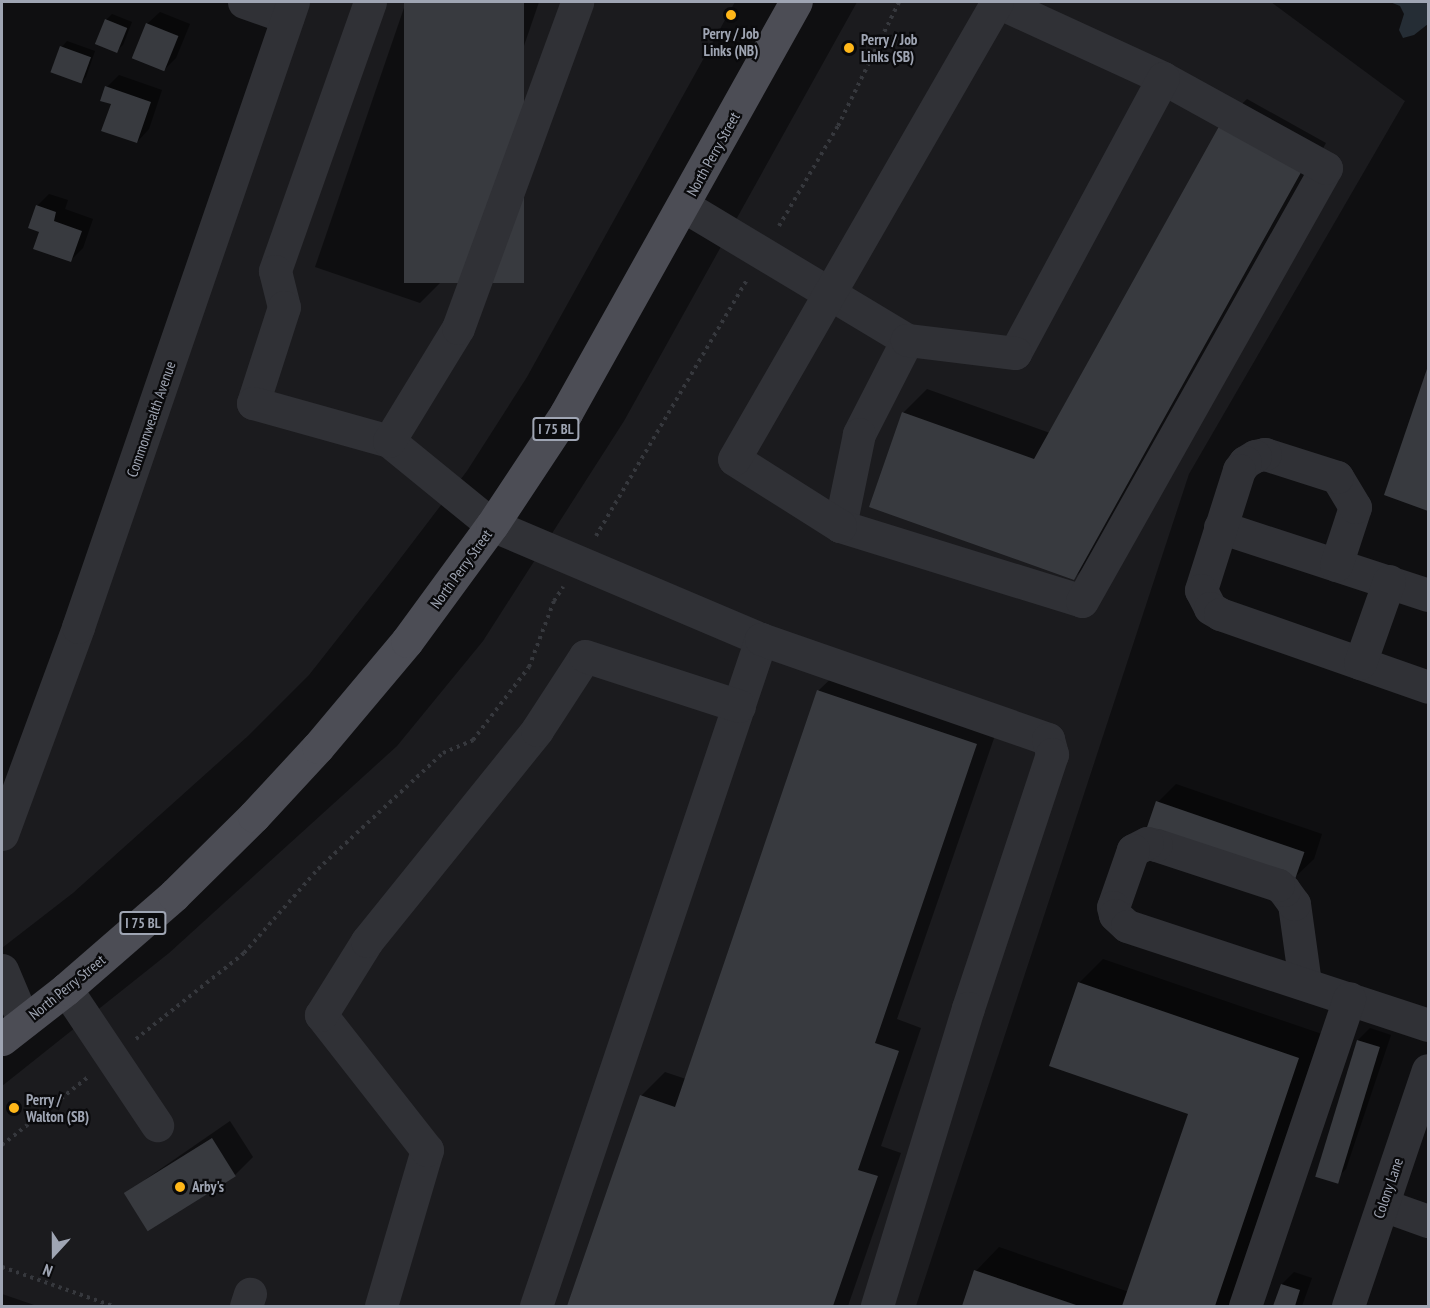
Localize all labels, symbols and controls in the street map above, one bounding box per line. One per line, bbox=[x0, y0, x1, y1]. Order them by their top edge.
marker: Perry / Job Links (NB) bbox=[724, 8, 738, 22]
place label: Perry / Job Links (NB) bbox=[703, 24, 759, 59]
place label: Perry / Job Links (SB) bbox=[861, 30, 918, 65]
marker: Perry / Job Links (SB) bbox=[842, 41, 856, 55]
street label: North Perry Street bbox=[682, 109, 744, 199]
street label: Commonwealth Avenue bbox=[123, 359, 179, 479]
road number: I 75 BL bbox=[532, 418, 580, 440]
street label: North Perry Street bbox=[426, 526, 496, 612]
road number: I 75 BL bbox=[119, 912, 167, 934]
street label: North Perry Street bbox=[25, 951, 109, 1023]
place label: Perry / Walton (SB) bbox=[26, 1090, 89, 1125]
marker: Perry / Walton (SB) bbox=[7, 1101, 21, 1115]
street label: Colony Lane bbox=[1369, 1155, 1407, 1221]
place label: Arby's bbox=[192, 1178, 224, 1196]
marker: Arby's bbox=[173, 1180, 187, 1194]
north arrow bbox=[24, 1224, 84, 1284]
text: N bbox=[40, 1260, 55, 1282]

